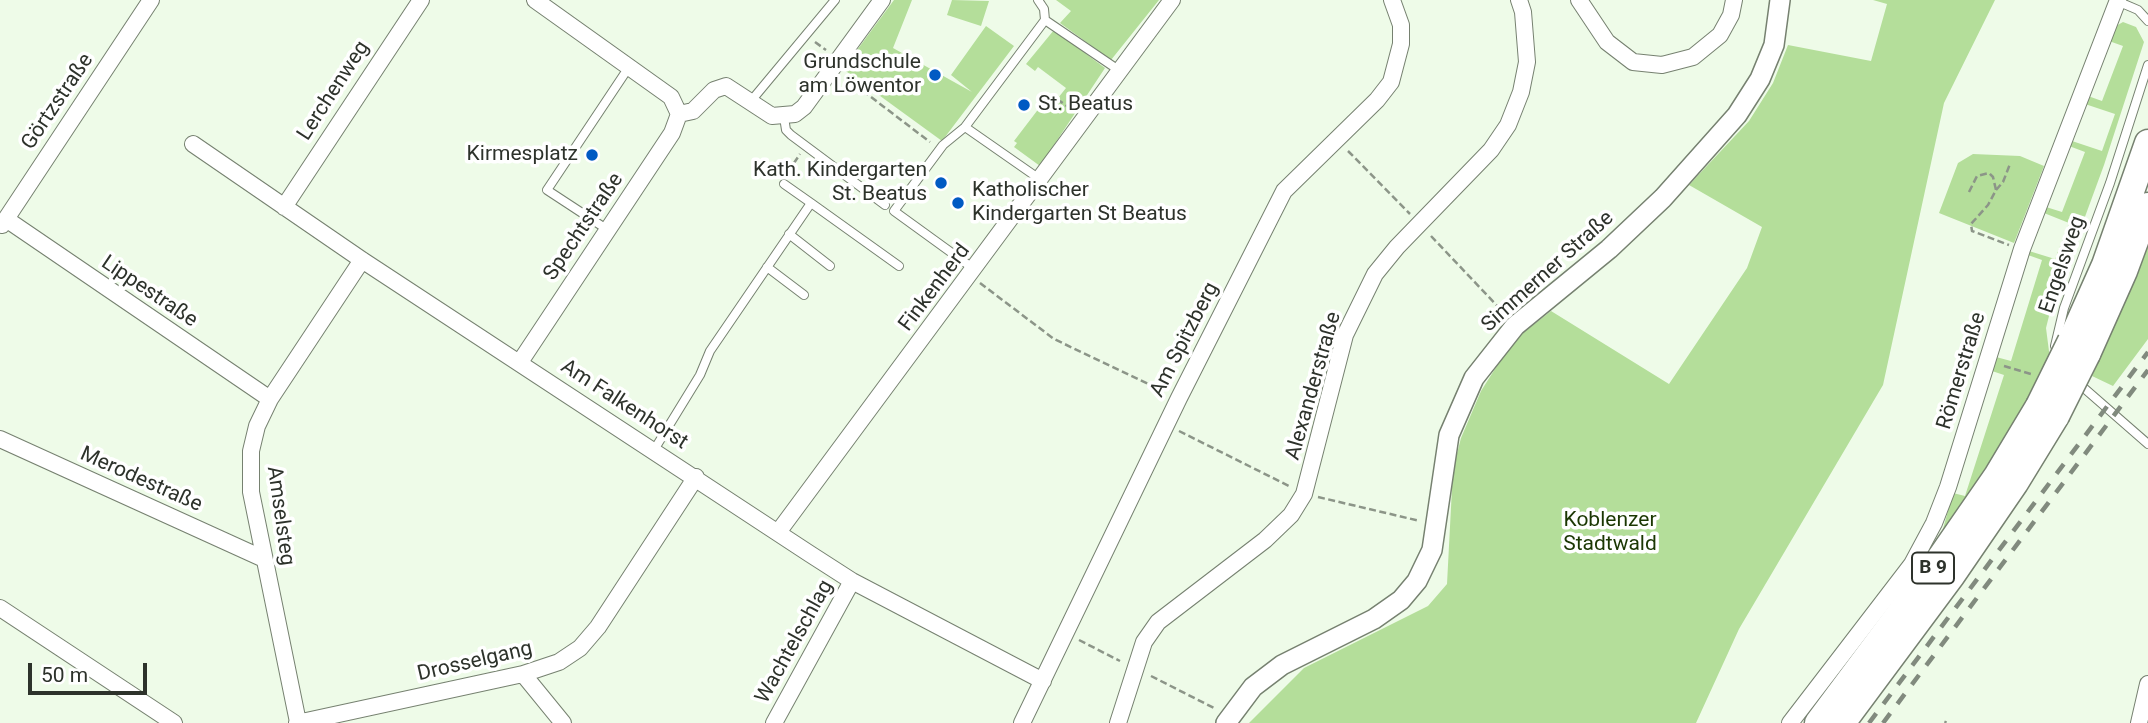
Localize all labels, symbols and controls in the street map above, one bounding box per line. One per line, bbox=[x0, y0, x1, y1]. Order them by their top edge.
street label: Lerchenweg bbox=[293, 37, 375, 145]
street label: Görtzstraße bbox=[17, 49, 99, 155]
place label: Grundschule am Löwentor bbox=[798, 50, 921, 100]
marker: Grundschule am Löwentor bbox=[927, 67, 943, 83]
place label: St. Beatus bbox=[1038, 92, 1133, 118]
marker: St. Beatus bbox=[1016, 97, 1032, 113]
place label: Kirmesplatz bbox=[467, 142, 578, 168]
marker: Kirmesplatz bbox=[584, 147, 600, 163]
place label: Kath. Kindergarten St. Beatus bbox=[753, 158, 927, 208]
street label: Spechtstraße bbox=[539, 168, 629, 286]
marker: Kath. Kindergarten St. Beatus bbox=[933, 175, 949, 191]
place label: Katholischer Kindergarten St Beatus bbox=[972, 178, 1187, 228]
marker: Katholischer Kindergarten St Beatus bbox=[950, 195, 966, 211]
street label: Simmerner Straße bbox=[1477, 206, 1619, 338]
street label: Engelsweg bbox=[2035, 213, 2091, 317]
street label: Finkenherd bbox=[894, 239, 976, 337]
street label: Lippestraße bbox=[96, 251, 202, 333]
street label: Am Spitzberg bbox=[1145, 278, 1225, 402]
street label: Alexanderstraße bbox=[1281, 309, 1347, 463]
street label: Römerstraße bbox=[1932, 309, 1992, 433]
street label: Am Falkenhorst bbox=[556, 354, 692, 456]
street label: Merodestraße bbox=[76, 442, 206, 518]
street label: Amselsteg bbox=[261, 465, 299, 567]
park label: Koblenzer Stadtwald bbox=[1563, 508, 1657, 558]
road number: B 9 bbox=[1912, 552, 1954, 583]
street label: Wachtelschlag bbox=[751, 576, 839, 708]
street label: Drosselgang bbox=[415, 637, 535, 687]
scale bar bbox=[32, 650, 150, 694]
text: 50 m bbox=[41, 663, 88, 687]

